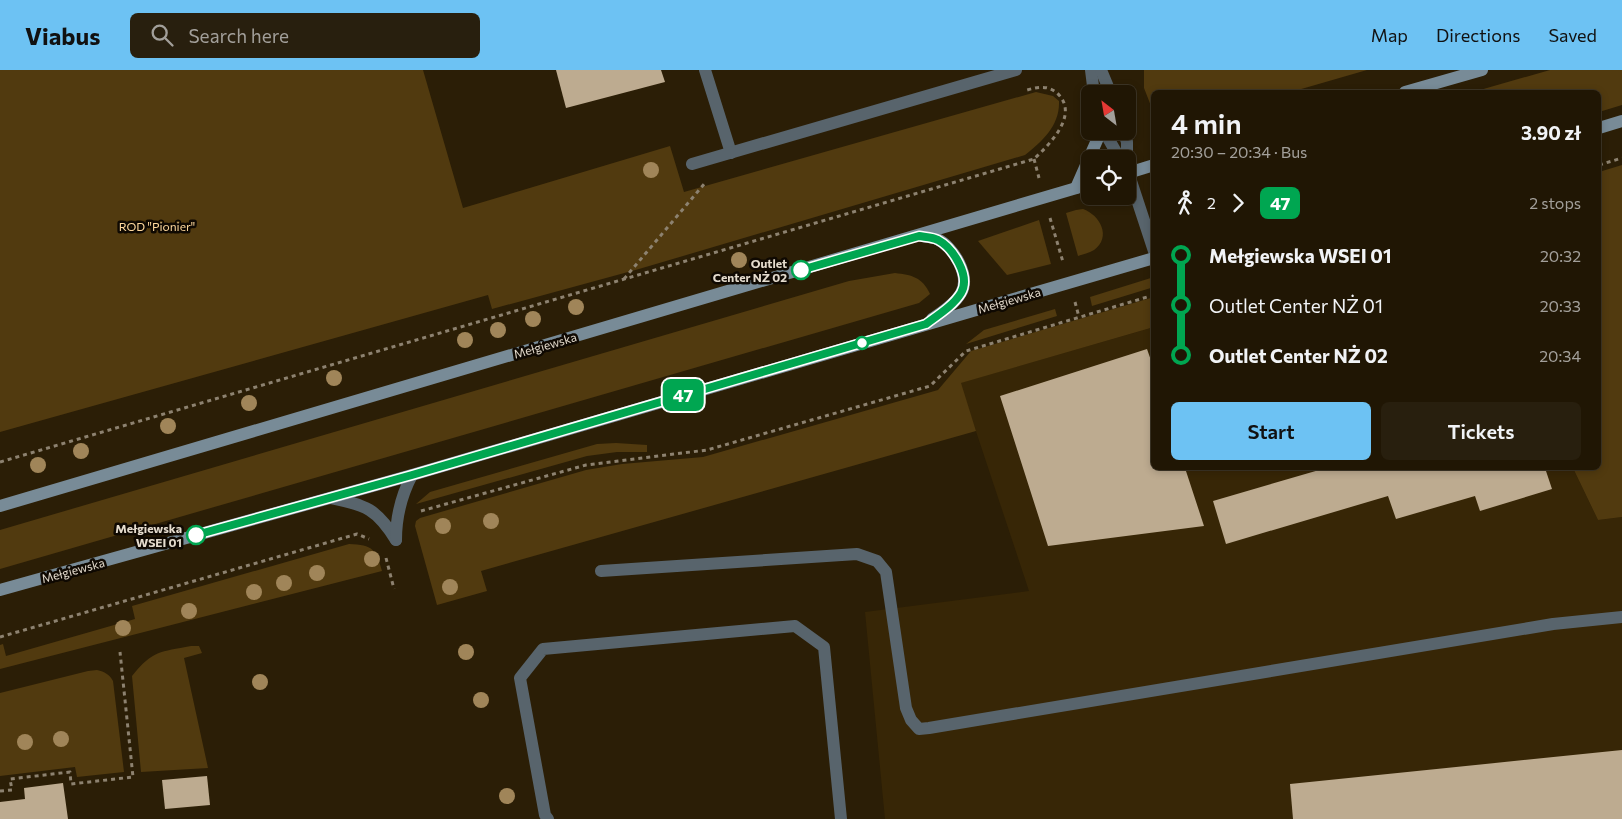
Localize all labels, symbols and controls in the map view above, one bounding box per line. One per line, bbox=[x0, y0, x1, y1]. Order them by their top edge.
search box bbox=[130, 13, 480, 58]
text: Viabus bbox=[25, 21, 100, 50]
icon: search bbox=[148, 21, 176, 49]
text: Search here bbox=[188, 24, 289, 47]
text: Map bbox=[1371, 24, 1408, 46]
text: Directions bbox=[1436, 24, 1520, 46]
text: Saved bbox=[1548, 24, 1597, 46]
north arrow bbox=[1081, 85, 1136, 140]
map controls bbox=[1081, 85, 1136, 205]
text: 4 min bbox=[1171, 106, 1242, 140]
text: 3.90 zł bbox=[1521, 121, 1581, 144]
text: 20:30 – 20:34 · Bus bbox=[1171, 142, 1307, 161]
button: locate bbox=[1081, 150, 1136, 205]
icon: walk bbox=[1171, 189, 1199, 217]
icon: forward bbox=[1224, 189, 1252, 217]
text: 47 bbox=[1270, 192, 1290, 214]
text: 2 bbox=[1207, 193, 1216, 212]
text: 2 stops bbox=[1529, 193, 1581, 212]
park label: ROD "Pionier" bbox=[119, 219, 195, 233]
text: Mełgiewska WSEI 01 bbox=[1209, 244, 1392, 267]
text: 20:32 bbox=[1540, 246, 1581, 265]
place label: Outlet Center NŻ 02 bbox=[713, 256, 787, 284]
marker: Outlet Center NŻ 02 bbox=[791, 260, 811, 280]
street label: Mełgiewska bbox=[976, 284, 1042, 316]
text: Outlet Center NŻ 01 bbox=[1209, 294, 1383, 317]
text: 20:33 bbox=[1540, 296, 1581, 315]
street label: Mełgiewska bbox=[512, 329, 578, 361]
unlabelled marker bbox=[855, 336, 869, 350]
text: Outlet Center NŻ 02 bbox=[1209, 344, 1388, 367]
text: 20:34 bbox=[1539, 346, 1581, 365]
line badge: 47 bbox=[660, 379, 706, 411]
text: 47 bbox=[673, 384, 693, 406]
button: Start bbox=[1171, 402, 1371, 460]
button: Tickets bbox=[1381, 402, 1581, 460]
place label: Mełgiewska WSEI 01 bbox=[115, 521, 182, 549]
marker: Mełgiewska WSEI 01 bbox=[186, 525, 206, 545]
street label: Mełgiewska bbox=[40, 555, 106, 585]

